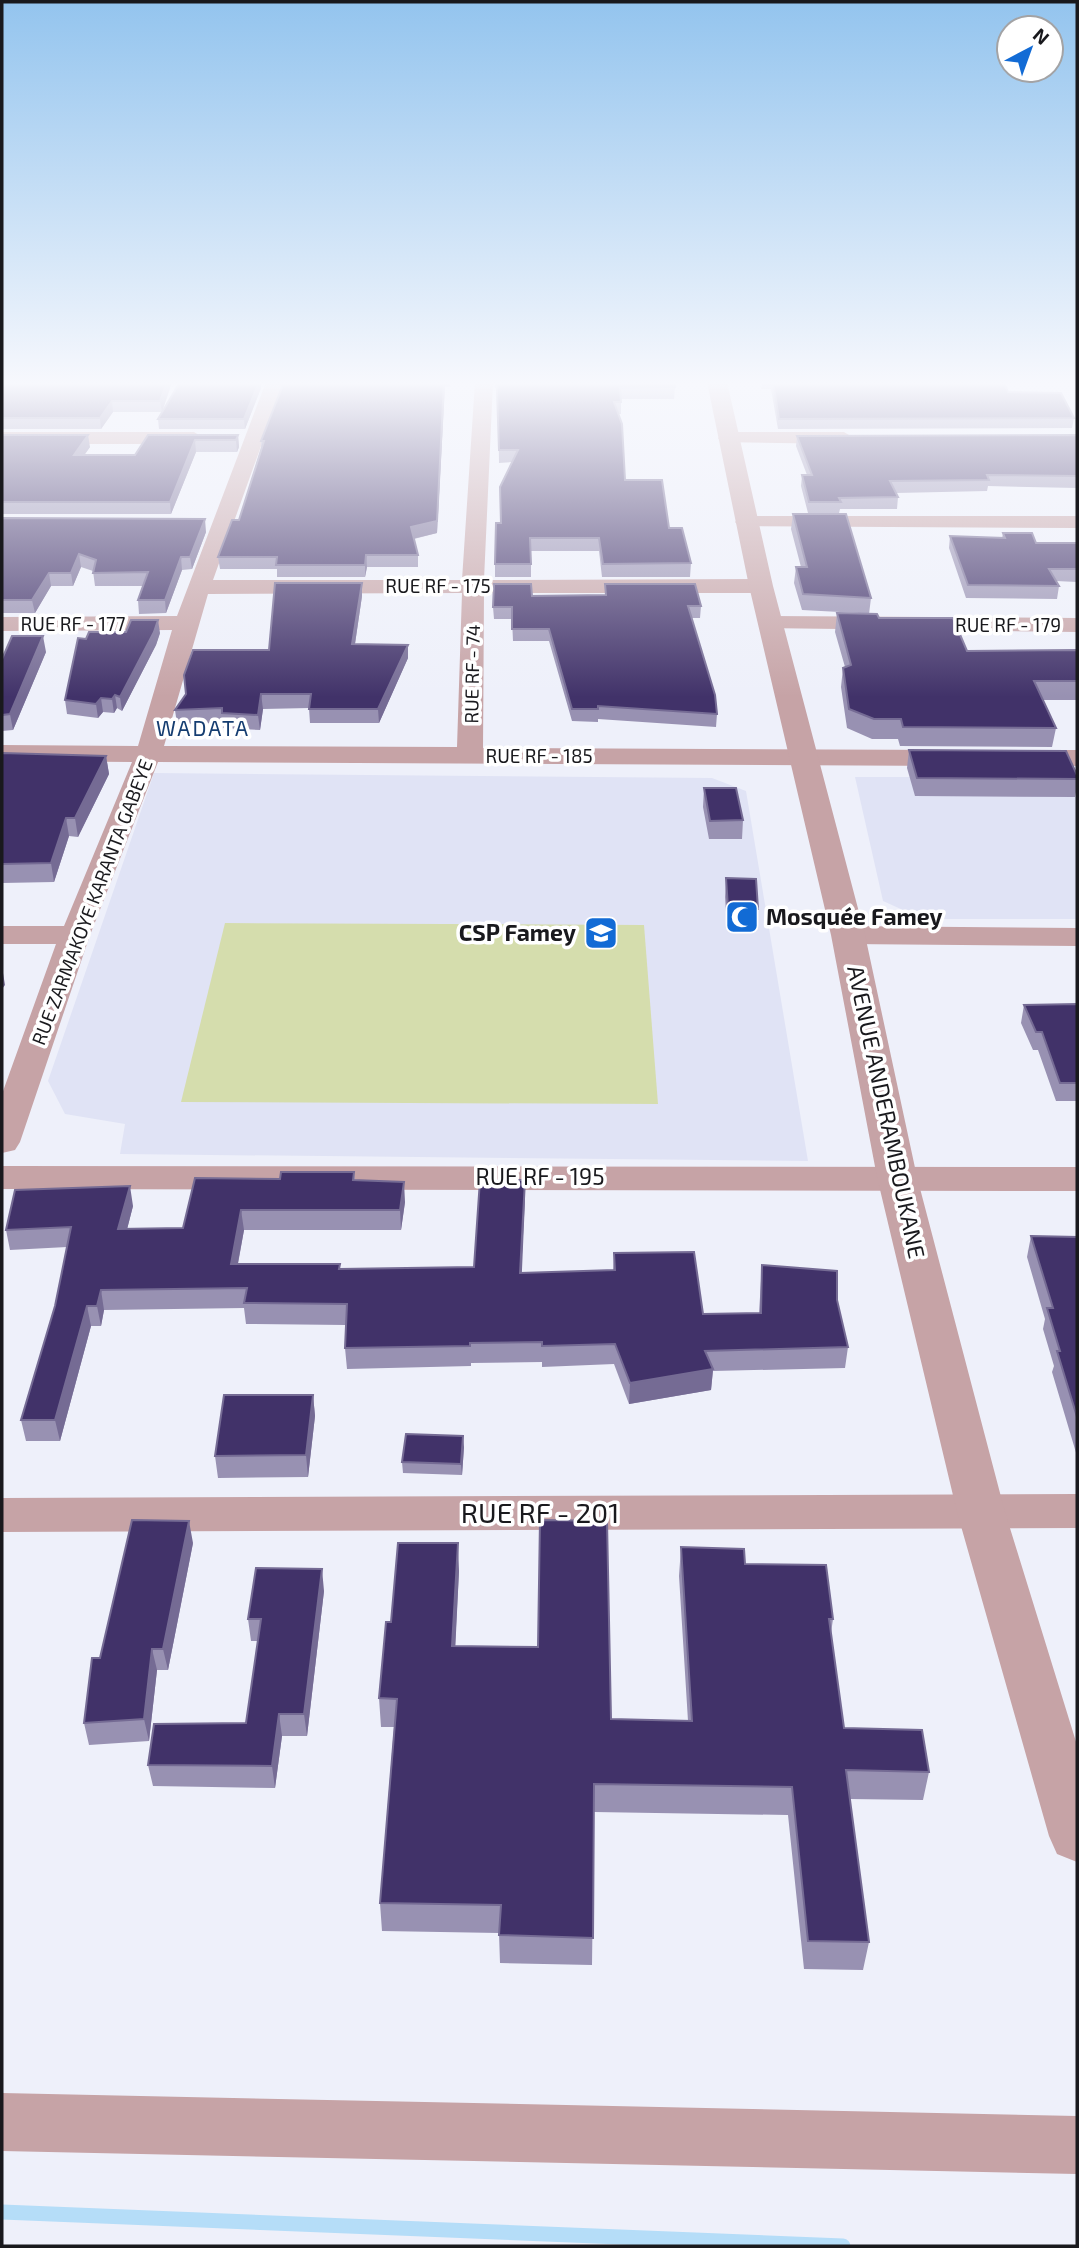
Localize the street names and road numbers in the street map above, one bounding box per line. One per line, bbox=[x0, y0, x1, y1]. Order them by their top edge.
street label: RUE RF - 175 bbox=[385, 574, 491, 597]
street label: RUE RF - 177 bbox=[21, 612, 126, 635]
street label: RUE RF - 179 bbox=[955, 613, 1061, 636]
street label: RUE RF - 74 bbox=[459, 624, 484, 724]
street label: RUE RF - 185 bbox=[485, 744, 593, 767]
street label: RUE ZARMAKOYE KARANTA GABEYE bbox=[26, 756, 157, 1048]
street label: AVENUE ANDERAMBOUKANE bbox=[842, 963, 932, 1261]
street label: RUE RF - 195 bbox=[476, 1162, 604, 1190]
street label: RUE RF - 201 bbox=[461, 1495, 619, 1529]

